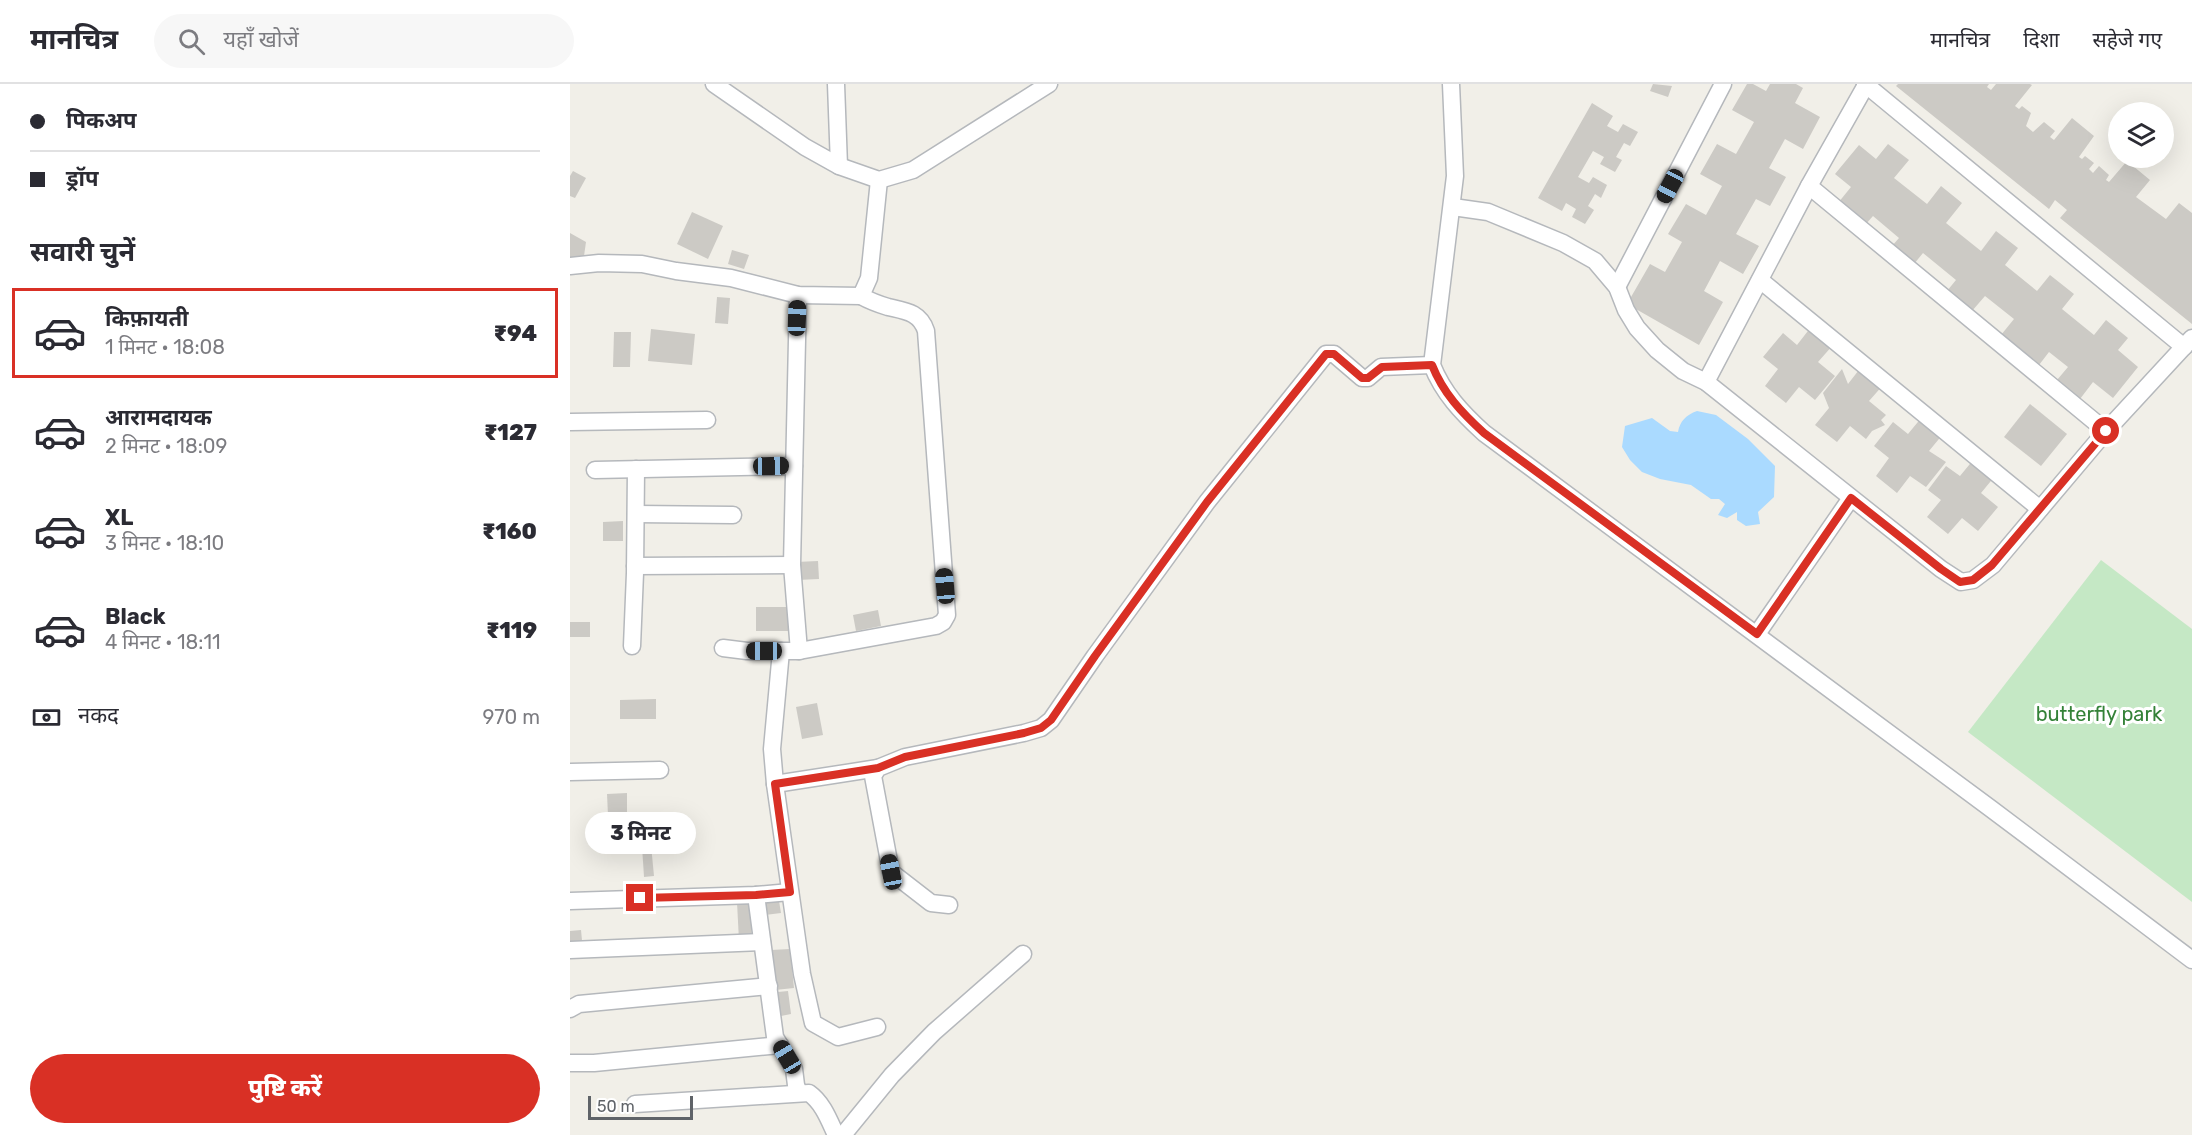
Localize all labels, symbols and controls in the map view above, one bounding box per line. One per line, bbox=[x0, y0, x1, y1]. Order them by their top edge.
search box bbox=[154, 14, 574, 68]
text: मानचित्र bbox=[30, 23, 118, 56]
icon: search bbox=[175, 25, 208, 58]
text: यहाँ खोजें bbox=[223, 26, 299, 53]
text: मानचित्र bbox=[1930, 27, 1990, 52]
text: दिशा bbox=[2023, 27, 2059, 52]
text: सहेजे गए bbox=[2092, 27, 2162, 52]
map controls bbox=[2108, 102, 2174, 168]
button: layers bbox=[2108, 102, 2174, 168]
text: पिकअप bbox=[66, 107, 137, 134]
text: ड्रॉप bbox=[66, 165, 99, 192]
car bbox=[1654, 166, 1686, 206]
text: सवारी चुनें bbox=[30, 236, 135, 268]
car bbox=[787, 300, 807, 336]
text: किफ़ायती bbox=[105, 305, 189, 332]
icon: car bbox=[33, 306, 87, 360]
text: ₹94 bbox=[494, 320, 537, 347]
text: 1 मिनट · 18:08 bbox=[105, 335, 225, 359]
text: आरामदायक bbox=[105, 404, 212, 431]
icon: car bbox=[33, 405, 87, 459]
route start bbox=[2092, 417, 2119, 444]
text: ₹127 bbox=[484, 419, 537, 446]
text: 2 मिनट · 18:09 bbox=[105, 434, 227, 458]
car bbox=[753, 457, 789, 475]
icon: car bbox=[33, 504, 87, 558]
text: XL bbox=[105, 504, 133, 531]
text: ₹160 bbox=[482, 518, 537, 545]
text: 3 मिनट · 18:10 bbox=[105, 531, 224, 555]
car bbox=[934, 567, 956, 605]
icon: car bbox=[33, 603, 87, 657]
text: Black bbox=[105, 603, 166, 630]
text: ₹119 bbox=[486, 617, 537, 644]
text: 4 मिनट · 18:11 bbox=[105, 630, 221, 654]
car bbox=[746, 642, 782, 660]
icon: cash bbox=[30, 701, 63, 734]
text: नकद bbox=[78, 702, 119, 729]
park label: butterfly park bbox=[2036, 702, 2163, 726]
text: 970 m bbox=[483, 705, 540, 729]
callout: 3 मिनट bbox=[584, 811, 695, 853]
text: 3 मिनट bbox=[610, 821, 671, 845]
car bbox=[879, 853, 903, 891]
route end bbox=[626, 884, 653, 911]
car bbox=[770, 1037, 804, 1077]
button: पुष्टि करें bbox=[30, 1054, 540, 1123]
scale bar bbox=[588, 1093, 693, 1120]
text: 50 m bbox=[597, 1097, 635, 1116]

